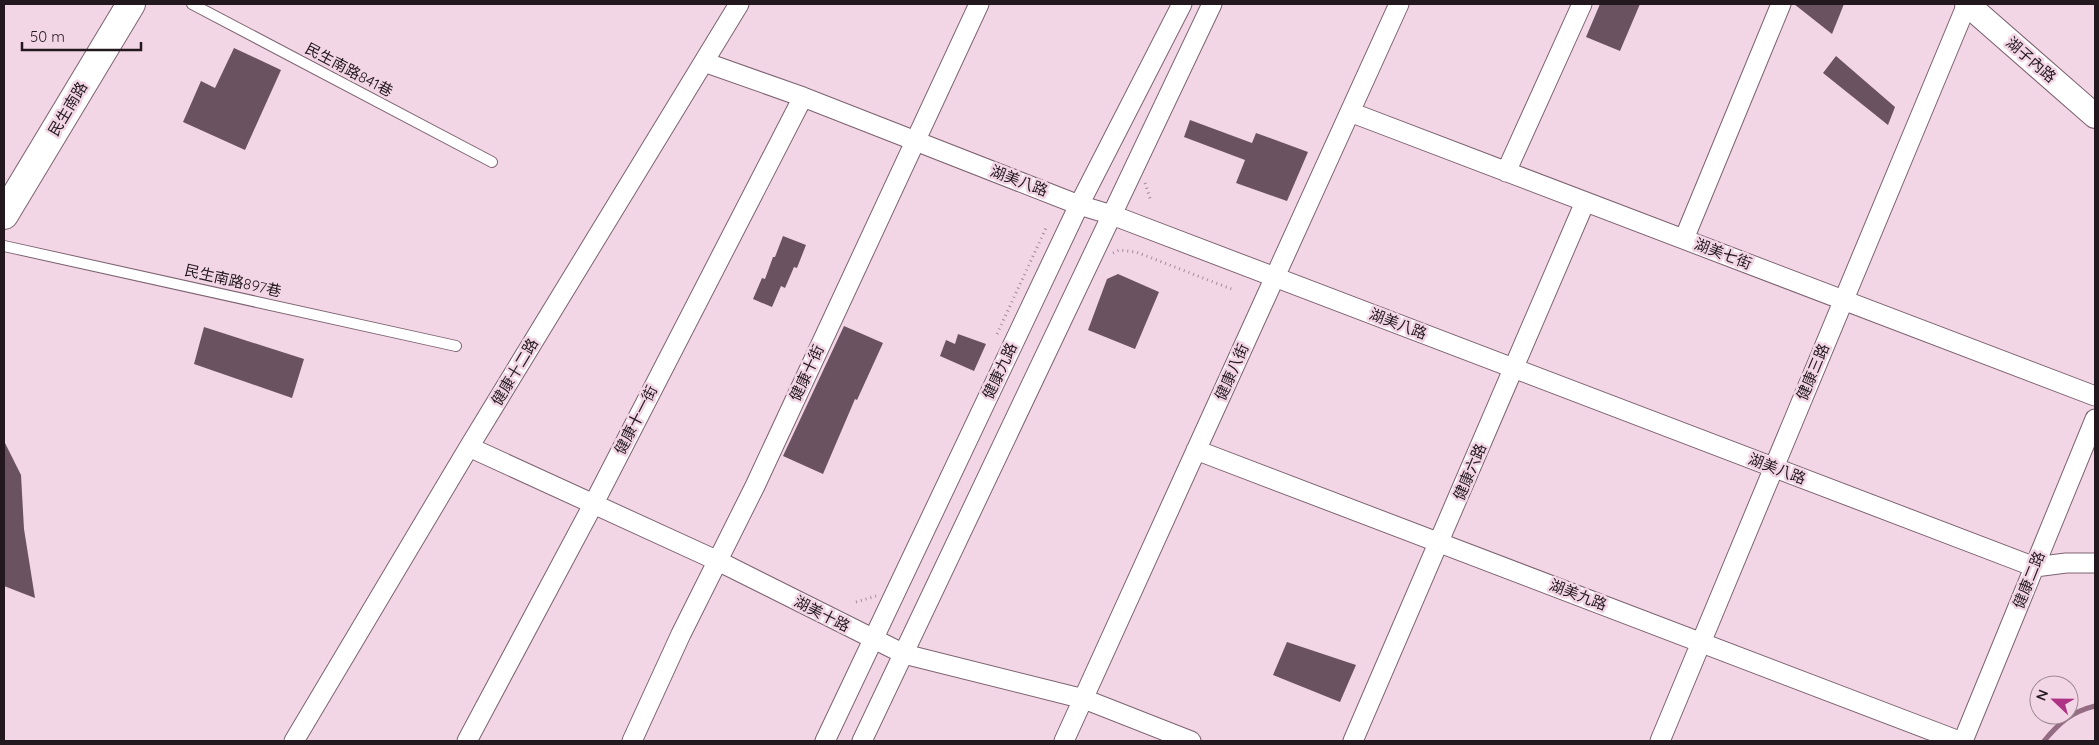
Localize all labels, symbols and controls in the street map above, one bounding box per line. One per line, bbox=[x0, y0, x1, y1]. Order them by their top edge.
scale bar bbox=[22, 20, 141, 52]
text: 50 m bbox=[30, 27, 65, 46]
street label: 湖子內路 bbox=[2002, 33, 2060, 86]
street label: 民生南路841巷 bbox=[302, 39, 396, 101]
street label: 民生南路 bbox=[44, 78, 91, 139]
street label: 湖美八路 bbox=[988, 161, 1051, 200]
street label: 湖美七街 bbox=[1692, 234, 1755, 273]
street label: 民生南路897巷 bbox=[183, 260, 283, 301]
street label: 湖美八路 bbox=[1367, 304, 1430, 343]
street label: 健康十二路 bbox=[487, 335, 542, 409]
street label: 健康九路 bbox=[978, 340, 1021, 402]
street label: 健康三路 bbox=[1792, 340, 1833, 403]
street label: 健康八街 bbox=[1211, 341, 1252, 403]
street label: 健康十街 bbox=[785, 342, 828, 404]
street label: 健康十一街 bbox=[610, 382, 661, 458]
street label: 健康六路 bbox=[1449, 440, 1490, 503]
street label: 湖美八路 bbox=[1746, 449, 1809, 488]
street label: 健康二路 bbox=[2008, 548, 2049, 611]
street label: 湖美九路 bbox=[1547, 575, 1610, 614]
street label: 湖美十路 bbox=[791, 591, 853, 636]
north arrow bbox=[2029, 675, 2079, 725]
text: N bbox=[2032, 687, 2052, 703]

